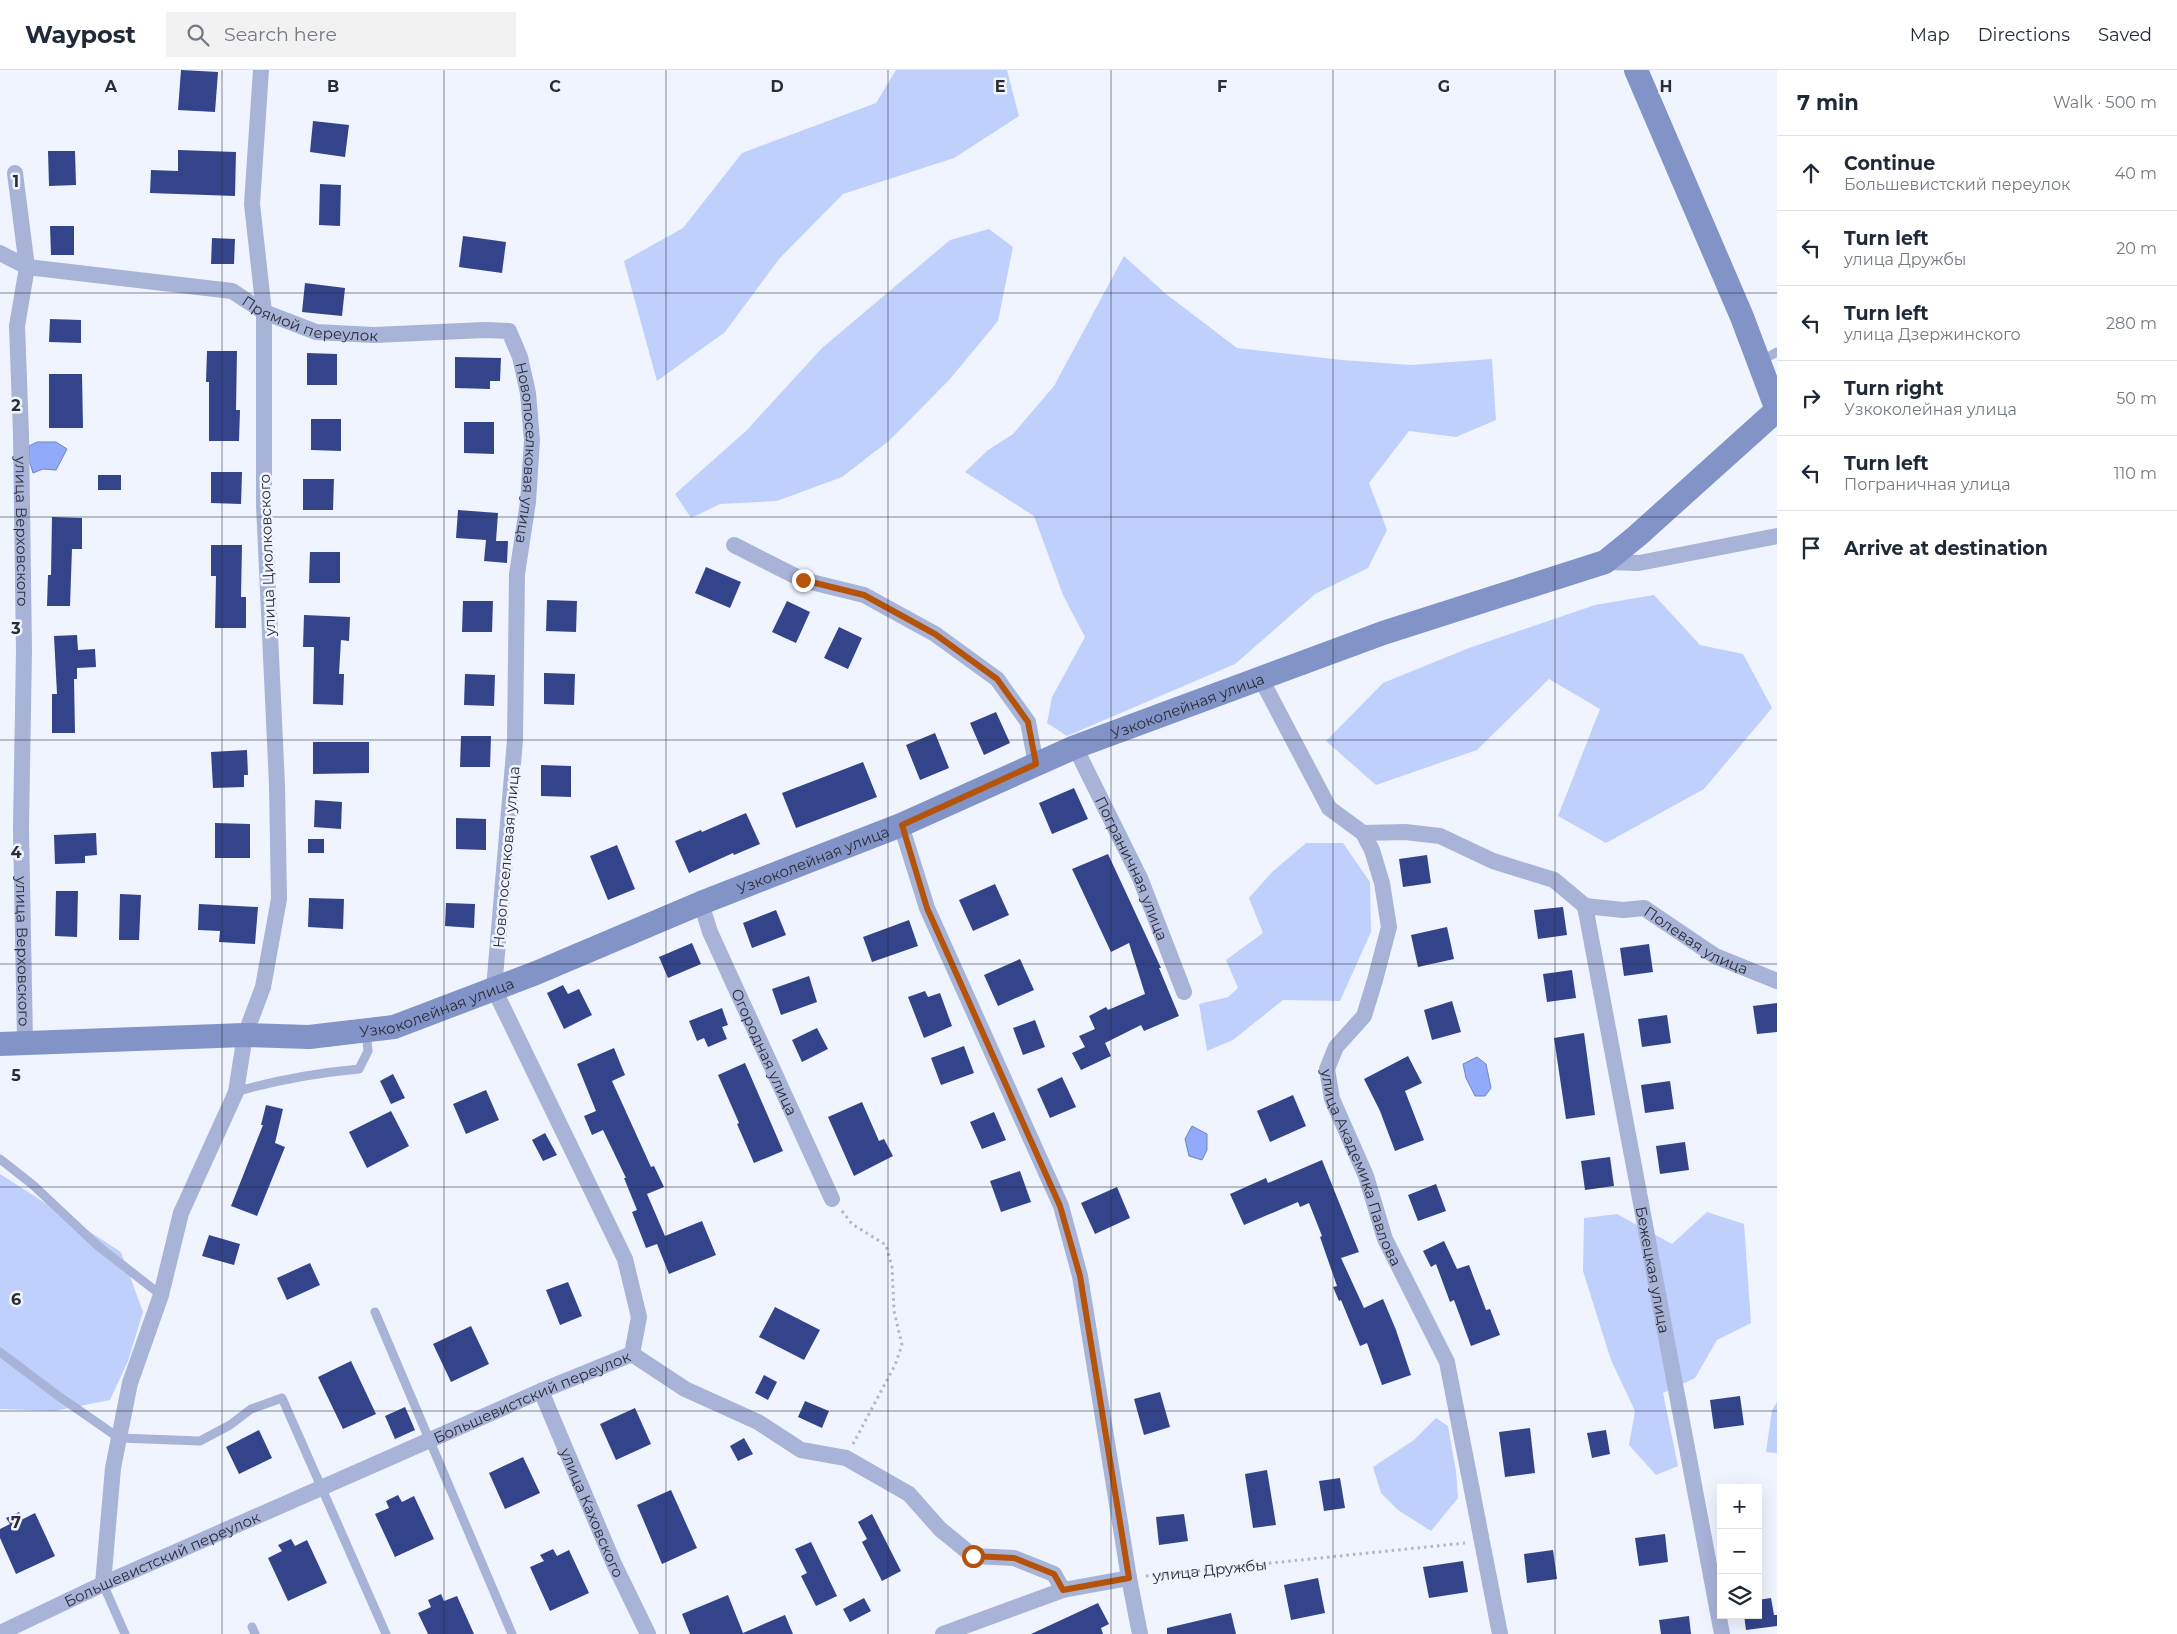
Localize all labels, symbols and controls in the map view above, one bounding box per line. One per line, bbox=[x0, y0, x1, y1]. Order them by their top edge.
search box bbox=[166, 12, 516, 57]
text: Waypost bbox=[25, 20, 136, 49]
icon: search bbox=[184, 21, 212, 49]
text: Search here bbox=[224, 23, 337, 46]
text: Map bbox=[1910, 24, 1950, 46]
text: Directions bbox=[1978, 24, 2070, 46]
text: Saved bbox=[2098, 24, 2152, 46]
text: A bbox=[104, 77, 118, 96]
text: B bbox=[327, 77, 339, 96]
text: C bbox=[549, 77, 561, 96]
text: D bbox=[770, 77, 784, 96]
text: E bbox=[995, 77, 1005, 96]
text: F bbox=[1217, 77, 1227, 96]
text: G bbox=[1438, 77, 1450, 96]
text: H bbox=[1660, 77, 1672, 96]
text: 7 min bbox=[1797, 90, 1859, 115]
text: Walk · 500 m bbox=[2053, 93, 2157, 112]
text: Continue bbox=[1844, 152, 1935, 175]
icon: ahead bbox=[1797, 159, 1825, 187]
text: 40 m bbox=[2115, 164, 2157, 183]
text: 1 bbox=[13, 172, 19, 191]
text: Большевистский переулок bbox=[1844, 175, 2070, 194]
text: Turn left bbox=[1844, 227, 1929, 250]
icon: left bbox=[1797, 234, 1825, 262]
text: 20 m bbox=[2116, 239, 2157, 258]
text: улица Дружбы bbox=[1844, 250, 1966, 269]
street label: Прямой переулок bbox=[239, 291, 379, 345]
text: Turn left bbox=[1844, 302, 1929, 325]
icon: left bbox=[1797, 309, 1825, 337]
text: 280 m bbox=[2106, 314, 2157, 333]
text: улица Дзержинского bbox=[1844, 325, 2021, 344]
street label: Новопоселковая улица bbox=[512, 360, 542, 545]
text: Turn right bbox=[1844, 377, 1944, 400]
icon: right bbox=[1797, 384, 1825, 412]
text: 50 m bbox=[2116, 389, 2157, 408]
text: 2 bbox=[11, 396, 21, 415]
text: Узкоколейная улица bbox=[1844, 400, 2017, 419]
text: Turn left bbox=[1844, 452, 1929, 475]
street label: улица Верховского bbox=[12, 455, 33, 607]
icon: left bbox=[1797, 459, 1825, 487]
text: 110 m bbox=[2114, 464, 2157, 483]
street label: улица Циолковского bbox=[255, 474, 279, 637]
text: Пограничная улица bbox=[1844, 475, 2011, 494]
icon: arrive bbox=[1797, 534, 1825, 562]
text: Arrive at destination bbox=[1844, 537, 2048, 560]
route end bbox=[792, 569, 815, 592]
text: 3 bbox=[10, 619, 21, 638]
street label: Узкоколейная улица bbox=[1108, 668, 1267, 742]
street label: Новопоселковая улица bbox=[489, 765, 523, 949]
street label: Пограничная улица bbox=[1091, 793, 1173, 943]
street label: Узкоколейная улица bbox=[734, 821, 892, 898]
text: 4 bbox=[10, 843, 22, 862]
street label: улица Верховского bbox=[12, 875, 34, 1027]
street label: Полевая улица bbox=[1641, 902, 1751, 978]
street label: Узкоколейная улица bbox=[358, 973, 516, 1041]
street label: Огородная улица bbox=[728, 985, 802, 1118]
text: 5 bbox=[11, 1066, 21, 1085]
street label: улица Академика Павлова bbox=[1317, 1066, 1406, 1269]
street label: Бежецкая улица bbox=[1632, 1205, 1675, 1335]
text: 6 bbox=[11, 1290, 21, 1309]
street label: Большевистский переулок bbox=[430, 1346, 633, 1447]
street label: улица Каховского bbox=[556, 1444, 629, 1580]
map controls bbox=[1717, 1484, 1762, 1619]
button: + bbox=[1717, 1484, 1762, 1529]
street label: Большевистский переулок bbox=[61, 1507, 263, 1611]
text: 7 bbox=[11, 1513, 21, 1532]
button: − bbox=[1717, 1529, 1762, 1574]
route start bbox=[962, 1545, 985, 1568]
street label: улица Дружбы bbox=[1151, 1554, 1268, 1585]
button: layers bbox=[1717, 1574, 1762, 1619]

